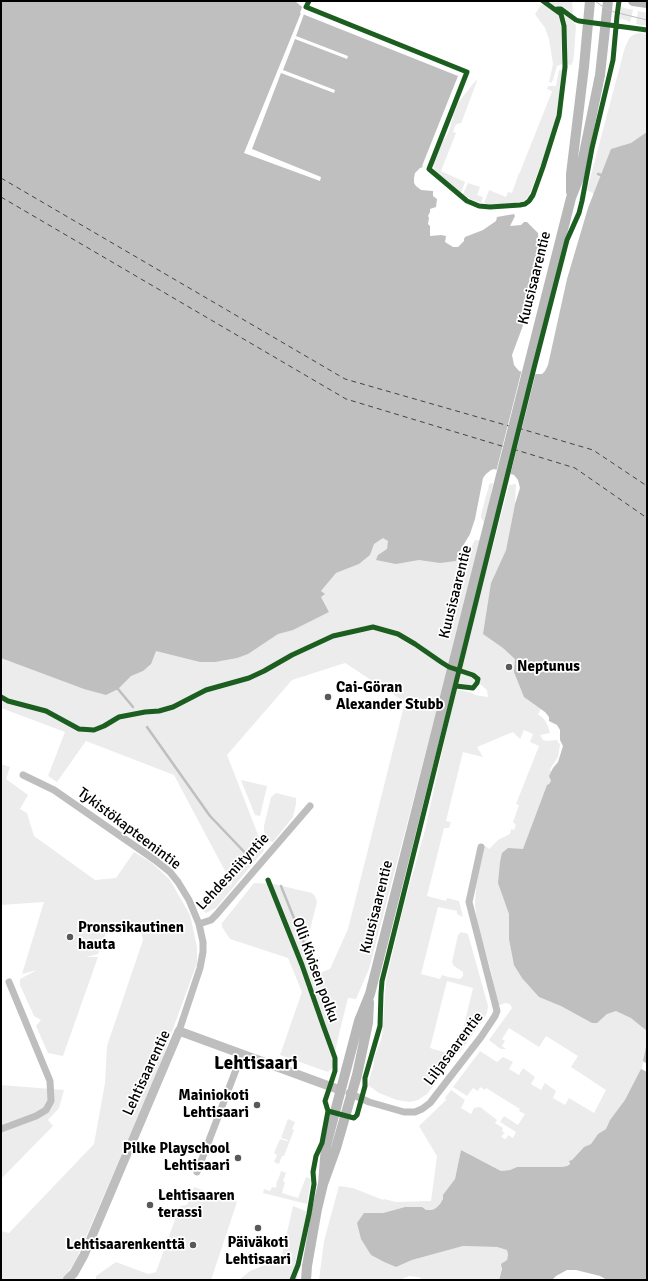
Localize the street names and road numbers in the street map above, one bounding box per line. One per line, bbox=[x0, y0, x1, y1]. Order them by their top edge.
street label: Kuusisaarentie bbox=[515, 230, 555, 326]
street label: Kuusisaarentie bbox=[436, 544, 476, 640]
street label: Tykistökapteenintie bbox=[74, 784, 184, 874]
street label: Lehdesniityntie bbox=[193, 830, 273, 914]
street label: Kuusisaarentie bbox=[357, 859, 397, 955]
street label: Olli Kivisen polku bbox=[288, 915, 342, 1025]
street label: Liljasaarentie bbox=[421, 1009, 487, 1089]
street label: Lehtisaarentie bbox=[119, 1027, 175, 1119]

